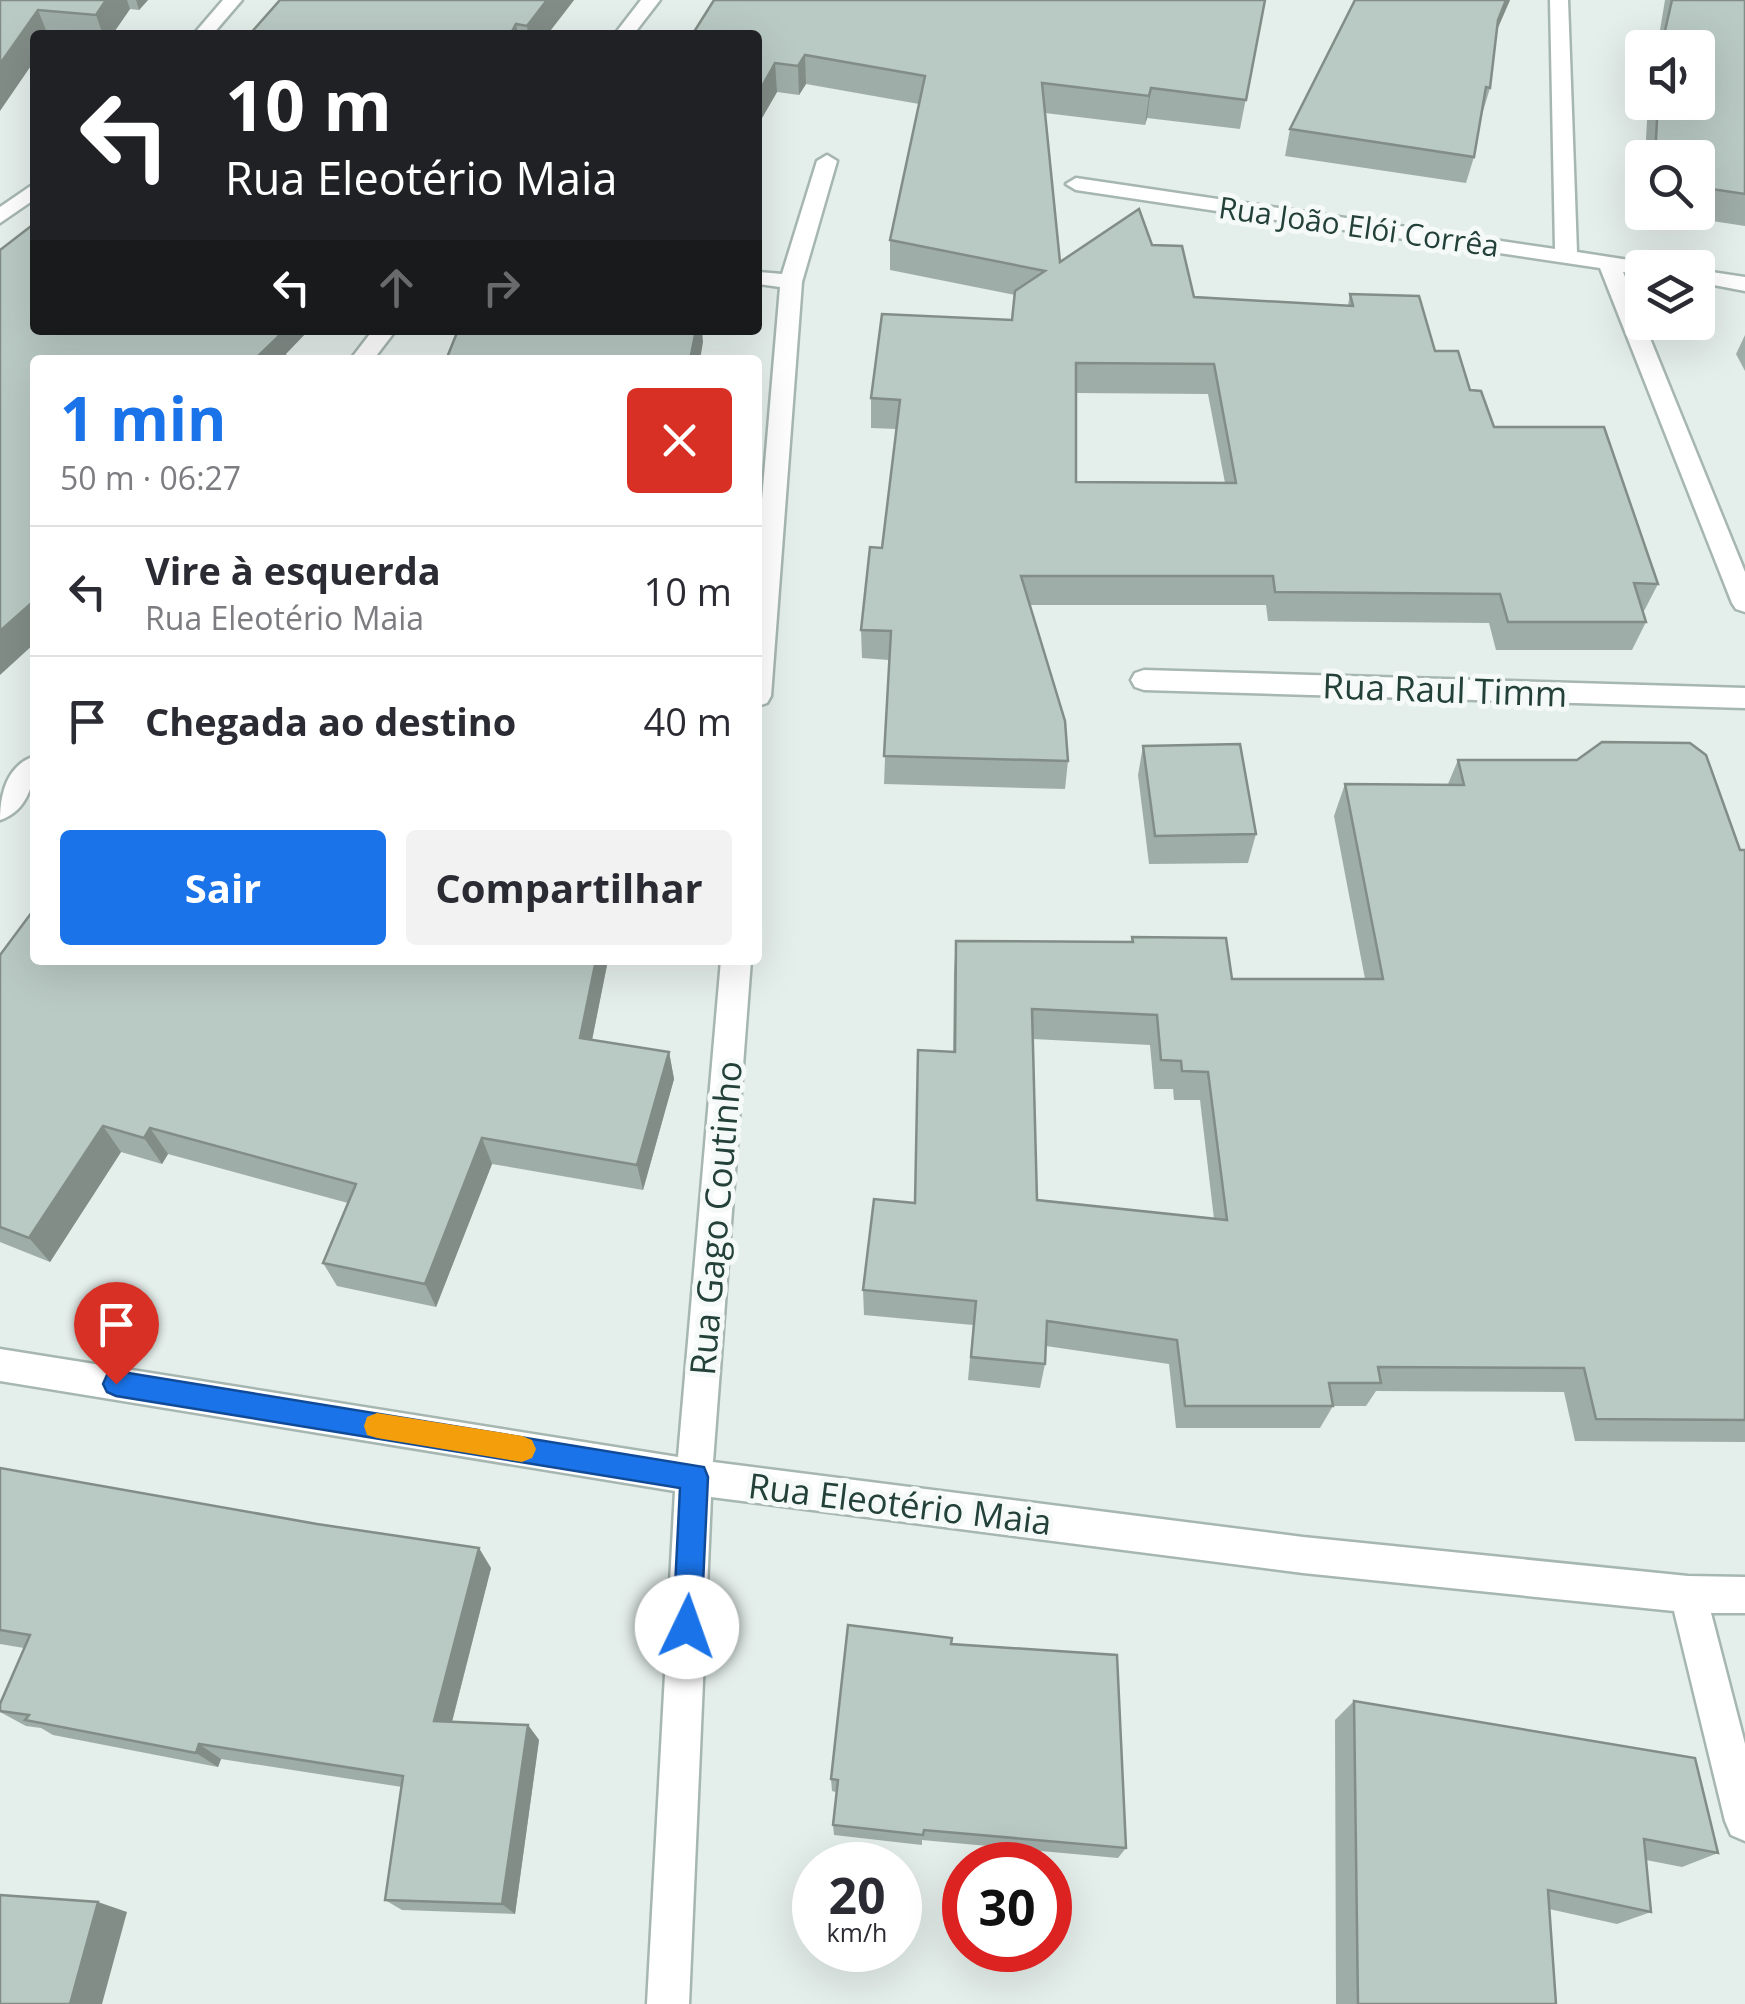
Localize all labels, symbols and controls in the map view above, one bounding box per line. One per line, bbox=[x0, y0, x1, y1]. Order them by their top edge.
map controls bbox=[1625, 30, 1715, 340]
button: sound bbox=[1625, 30, 1715, 120]
text: 10 m bbox=[225, 56, 392, 152]
icon: left bbox=[60, 70, 190, 200]
button: search bbox=[1625, 140, 1715, 230]
text: Rua Eleotério Maia bbox=[225, 147, 617, 208]
street label: Rua João Elói Corrêa bbox=[1216, 186, 1502, 266]
button: layers bbox=[1625, 250, 1715, 340]
icon: left bbox=[264, 260, 319, 315]
icon: ahead bbox=[369, 260, 424, 315]
icon: right bbox=[474, 260, 529, 315]
text: 1 min bbox=[60, 377, 227, 459]
button: close bbox=[627, 388, 732, 493]
text: 50 m · 06:27 bbox=[60, 456, 241, 499]
text: Vire à esquerda bbox=[145, 544, 441, 596]
icon: left bbox=[60, 564, 115, 619]
text: 10 m bbox=[643, 565, 732, 617]
text: Rua Eleotério Maia bbox=[145, 596, 424, 639]
street label: Rua Raul Timm bbox=[1322, 661, 1568, 717]
icon: arrive bbox=[60, 694, 115, 749]
text: Chegada ao destino bbox=[145, 695, 516, 747]
text: 40 m bbox=[643, 695, 732, 747]
button: Sair bbox=[60, 830, 386, 945]
button: Compartilhar bbox=[406, 830, 732, 945]
street label: Rua Gago Coutinho bbox=[678, 1059, 752, 1377]
pin bbox=[74, 1282, 159, 1385]
icon: arrive bbox=[89, 1297, 144, 1352]
street label: Rua Eleotério Maia bbox=[746, 1461, 1054, 1545]
position arrow bbox=[635, 1575, 739, 1679]
speed limit sign: 30 bbox=[942, 1842, 1072, 1972]
text: 20 bbox=[828, 1861, 886, 1929]
text: km/h bbox=[827, 1915, 887, 1949]

